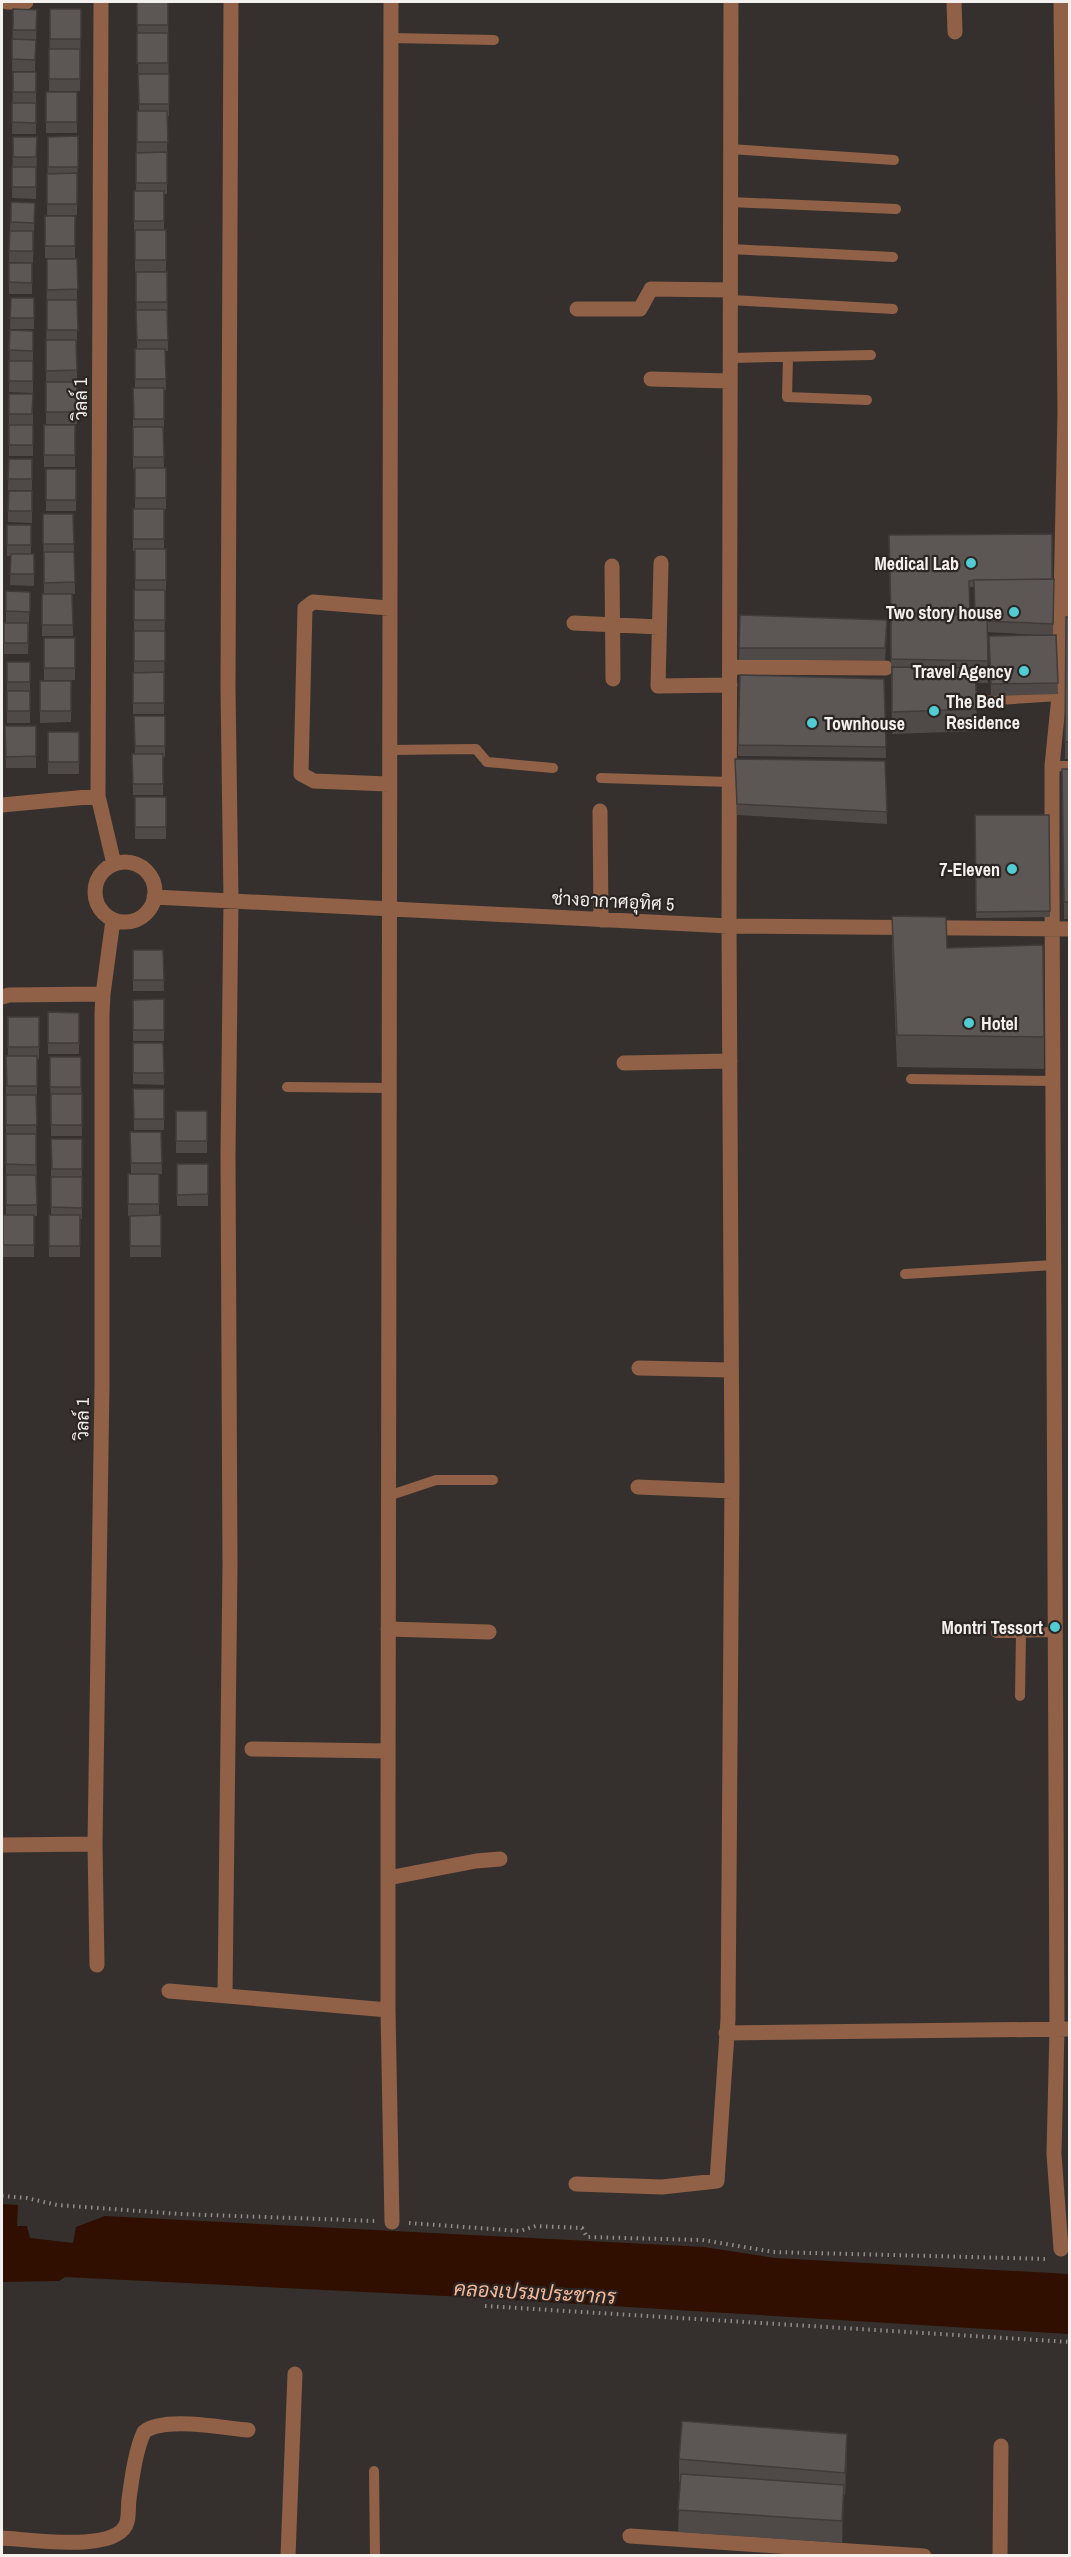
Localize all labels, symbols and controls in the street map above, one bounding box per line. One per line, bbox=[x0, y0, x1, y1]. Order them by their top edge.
street label: วิลล์ 1 bbox=[68, 377, 93, 421]
place label: Medical Lab bbox=[875, 551, 959, 576]
marker: Medical Lab bbox=[964, 556, 978, 570]
place label: Two story house bbox=[886, 600, 1002, 625]
marker: Two story house bbox=[1007, 605, 1021, 619]
place label: Travel Agency bbox=[912, 659, 1013, 684]
marker: Travel Agency bbox=[1017, 664, 1031, 678]
place label: The Bed Residence bbox=[946, 689, 1020, 735]
marker: The Bed Residence bbox=[927, 704, 941, 718]
place label: Townhouse bbox=[824, 711, 905, 736]
marker: Townhouse bbox=[805, 716, 819, 730]
place label: 7-Eleven bbox=[939, 857, 1000, 882]
marker: 7-Eleven bbox=[1005, 862, 1019, 876]
street label: ช่างอากาศอุทิศ 5 bbox=[551, 885, 675, 917]
place label: Hotel bbox=[981, 1011, 1018, 1036]
marker: Hotel bbox=[962, 1016, 976, 1030]
street label: วิลล์ 1 bbox=[69, 1397, 95, 1441]
place label: Montri Tessort bbox=[942, 1615, 1043, 1640]
marker: Montri Tessort bbox=[1048, 1620, 1062, 1634]
water label: คลองเปรมประชากร bbox=[453, 2274, 618, 2310]

